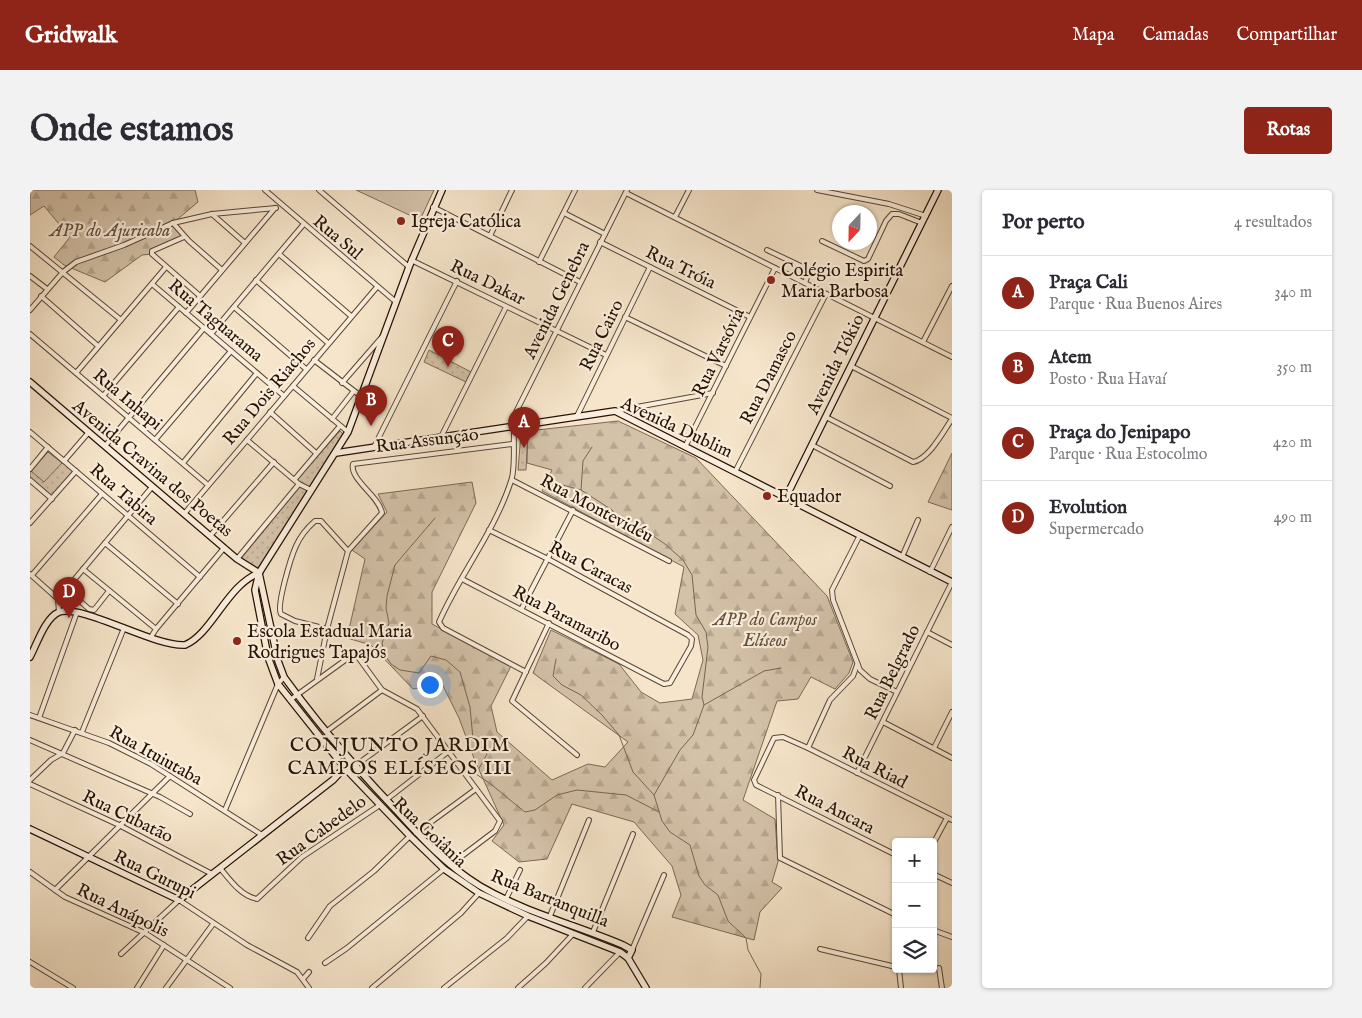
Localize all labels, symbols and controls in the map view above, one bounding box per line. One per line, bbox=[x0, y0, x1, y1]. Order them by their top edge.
text: Gridwalk bbox=[25, 20, 117, 51]
text: Mapa bbox=[1072, 24, 1114, 47]
text: Camadas bbox=[1142, 24, 1208, 47]
text: Compartilhar bbox=[1236, 24, 1337, 47]
button: Rotas bbox=[1244, 107, 1332, 154]
text: Onde estamos bbox=[30, 108, 234, 153]
north arrow bbox=[832, 205, 877, 250]
text: Por perto bbox=[1002, 209, 1084, 236]
street label: Rua Sul bbox=[307, 211, 367, 266]
place label: Igreja Católica bbox=[411, 211, 521, 234]
text: 4 resultados bbox=[1234, 213, 1312, 233]
marker: Igreja Católica bbox=[395, 215, 407, 227]
park label: APP do Ajuricaba bbox=[48, 220, 170, 243]
street label: Avenida Genebra bbox=[519, 238, 596, 364]
street label: Rua Tróia bbox=[641, 242, 719, 295]
street label: Rua Dakar bbox=[446, 255, 529, 312]
place label: Colégio Espirita Maria Barbosa bbox=[781, 260, 904, 304]
text: Praça Cali bbox=[1049, 271, 1128, 295]
marker: Colégio Espirita Maria Barbosa bbox=[765, 274, 777, 286]
street label: Rua Taguarama bbox=[163, 275, 267, 368]
text: A bbox=[1013, 283, 1023, 303]
text: 340 m bbox=[1274, 283, 1312, 303]
text: Parque · Rua Buenos Aires bbox=[1049, 295, 1222, 315]
street label: Rua Cairo bbox=[575, 296, 630, 375]
street label: Rua Varsóvia bbox=[688, 304, 751, 401]
street label: Avenida Tókio bbox=[802, 310, 871, 419]
pin: C bbox=[432, 326, 464, 367]
street label: Rua Damasco bbox=[736, 327, 803, 428]
street label: Rua Dois Riachos bbox=[219, 334, 322, 450]
text: Atem bbox=[1049, 346, 1092, 370]
text: B bbox=[1013, 358, 1023, 378]
text: 350 m bbox=[1277, 358, 1312, 378]
street label: Rua Inhapi bbox=[88, 364, 167, 436]
text: Posto · Rua Havaí bbox=[1049, 370, 1166, 390]
pin: B bbox=[355, 385, 387, 426]
street label: Avenida Dublim bbox=[616, 392, 736, 464]
street label: Avenida Cravina dos Poetas bbox=[66, 395, 237, 543]
pin: A bbox=[508, 407, 540, 448]
text: Praça do Jenipapo bbox=[1049, 421, 1190, 445]
street label: Rua Assunção bbox=[374, 424, 480, 459]
text: C bbox=[1012, 433, 1024, 453]
text: 420 m bbox=[1273, 433, 1312, 453]
text: Parque · Rua Estocolmo bbox=[1049, 445, 1207, 465]
street label: Rua Tabira bbox=[84, 459, 162, 531]
street label: Rua Montevidéu bbox=[536, 470, 657, 549]
place label: Equador bbox=[777, 486, 842, 509]
marker: Equador bbox=[761, 490, 773, 502]
text: Evolution bbox=[1049, 496, 1127, 520]
text: D bbox=[1012, 508, 1024, 528]
text: 490 m bbox=[1273, 508, 1312, 528]
text: Supermercado bbox=[1049, 520, 1144, 540]
street label: Rua Caracas bbox=[544, 537, 636, 600]
pin: D bbox=[53, 577, 85, 618]
street label: Rua Paramaribo bbox=[508, 581, 625, 658]
park label: APP do Campos Elíseos bbox=[711, 609, 818, 653]
place label: Escola Estadual Maria Rodrigues Tapajós bbox=[247, 621, 412, 665]
street label: Rua Belgrado bbox=[860, 621, 926, 724]
marker: Escola Estadual Maria Rodrigues Tapajós bbox=[231, 635, 243, 647]
your location bbox=[417, 672, 443, 698]
street label: Rua Ituiutaba bbox=[105, 721, 206, 791]
district label: CONJUNTO JARDIM CAMPOS ELÍSEOS III bbox=[287, 733, 513, 781]
street label: Rua Riad bbox=[838, 742, 911, 795]
street label: Rua Ancara bbox=[791, 781, 878, 840]
street label: Rua Cubatão bbox=[78, 786, 177, 849]
street label: Rua Cabedelo bbox=[272, 791, 372, 872]
street label: Rua Goiânia bbox=[387, 793, 471, 873]
map controls bbox=[892, 838, 937, 973]
button: + bbox=[892, 838, 937, 883]
street label: Rua Gurupi bbox=[109, 846, 199, 905]
street label: Rua Barranquilla bbox=[487, 865, 612, 934]
street label: Rua Anápolis bbox=[73, 879, 172, 944]
button: − bbox=[892, 883, 937, 928]
button: layers bbox=[892, 928, 937, 973]

